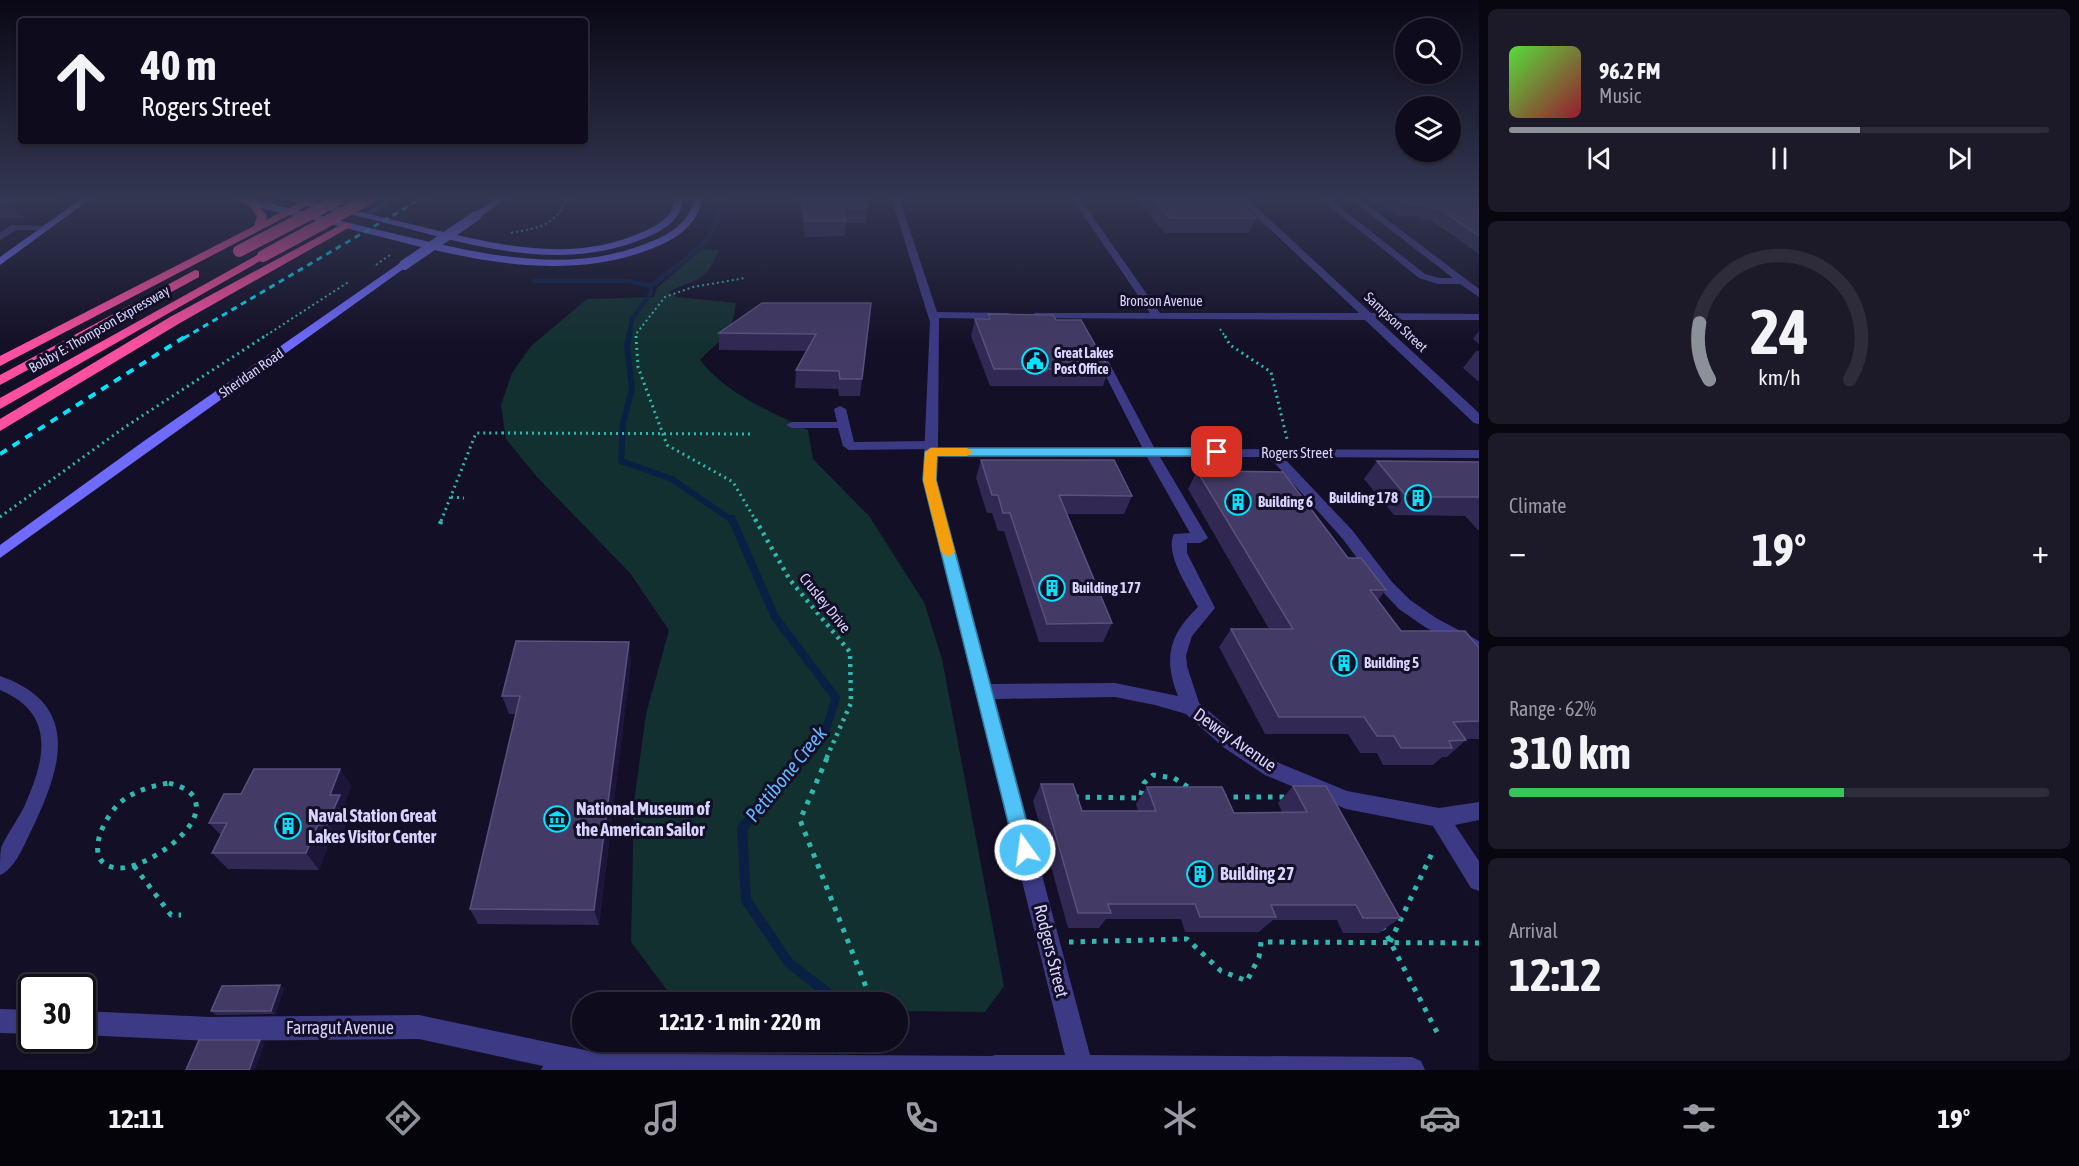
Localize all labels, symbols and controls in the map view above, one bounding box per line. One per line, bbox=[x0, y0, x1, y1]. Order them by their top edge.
map controls bbox=[1395, 18, 1461, 162]
button: search bbox=[1395, 18, 1461, 84]
text: 40 m bbox=[141, 41, 216, 89]
icon: ahead bbox=[42, 42, 120, 120]
text: 96.2 FM bbox=[1599, 58, 1661, 84]
text: Music bbox=[1599, 84, 1641, 107]
text: Rogers Street bbox=[141, 91, 271, 122]
button: layers bbox=[1395, 96, 1461, 162]
icon: previous bbox=[1583, 142, 1616, 175]
icon: pause bbox=[1763, 142, 1796, 175]
icon: next bbox=[1943, 142, 1976, 175]
street label: Bobby E. Thompson Expressway bbox=[26, 282, 172, 376]
street label: Sampson Street bbox=[1361, 289, 1431, 355]
street label: Bronson Avenue bbox=[1119, 293, 1203, 309]
text: 24 bbox=[1750, 296, 1808, 367]
street label: Sheridan Road bbox=[216, 345, 286, 401]
place label: Great Lakes Post Office bbox=[1054, 345, 1114, 377]
public building icon: Great Lakes Post Office bbox=[1020, 346, 1050, 376]
text: km/h bbox=[1758, 365, 1800, 390]
pin bbox=[1191, 426, 1242, 477]
icon: arrive bbox=[1200, 435, 1233, 468]
street label: Rogers Street bbox=[1261, 444, 1333, 461]
building icon: Building 178 bbox=[1403, 483, 1433, 513]
building icon: Building 6 bbox=[1223, 487, 1253, 517]
place label: Building 178 bbox=[1329, 489, 1398, 506]
place label: Building 6 bbox=[1258, 493, 1313, 510]
text: Climate bbox=[1509, 494, 1566, 517]
text: 19° bbox=[1752, 524, 1806, 576]
text: − bbox=[1509, 532, 1526, 570]
text: + bbox=[2032, 532, 2049, 570]
street label: Crusley Drive bbox=[796, 570, 855, 636]
building icon: Building 177 bbox=[1037, 573, 1067, 603]
place label: Building 177 bbox=[1072, 579, 1141, 596]
building icon: Building 5 bbox=[1329, 648, 1359, 678]
place label: Building 5 bbox=[1364, 654, 1419, 671]
text: Range · 62% bbox=[1509, 697, 1596, 720]
street label: Dewey Avenue bbox=[1190, 703, 1281, 776]
water label: Pettibone Creek bbox=[740, 721, 831, 826]
text: 310 km bbox=[1509, 727, 1631, 779]
place label: National Museum of the American Sailor bbox=[575, 798, 711, 840]
museum icon: National Museum of the American Sailor bbox=[542, 804, 572, 834]
place label: Naval Station Great Lakes Visitor Center bbox=[308, 805, 437, 847]
building icon: Naval Station Great Lakes Visitor Center bbox=[273, 811, 303, 841]
position arrow bbox=[993, 818, 1057, 882]
building icon: Building 27 bbox=[1185, 859, 1215, 889]
place label: Building 27 bbox=[1220, 863, 1294, 884]
street label: Rodgers Street bbox=[1030, 902, 1073, 1000]
text: Arrival bbox=[1509, 919, 1558, 942]
text: 12:12 bbox=[1509, 949, 1602, 1001]
speed limit sign: 30 bbox=[18, 974, 96, 1052]
text: 12:12 · 1 min · 220 m bbox=[659, 1009, 821, 1035]
street label: Farragut Avenue bbox=[286, 1017, 394, 1038]
icon: directions bbox=[382, 1097, 424, 1139]
icon: music bbox=[641, 1097, 683, 1139]
icon: phone bbox=[900, 1097, 942, 1139]
icon: climate bbox=[1159, 1097, 1201, 1139]
icon: car bbox=[1419, 1097, 1461, 1139]
icon: filters bbox=[1678, 1097, 1720, 1139]
text: 12:11 bbox=[109, 1103, 164, 1134]
text: 19° bbox=[1937, 1103, 1970, 1134]

